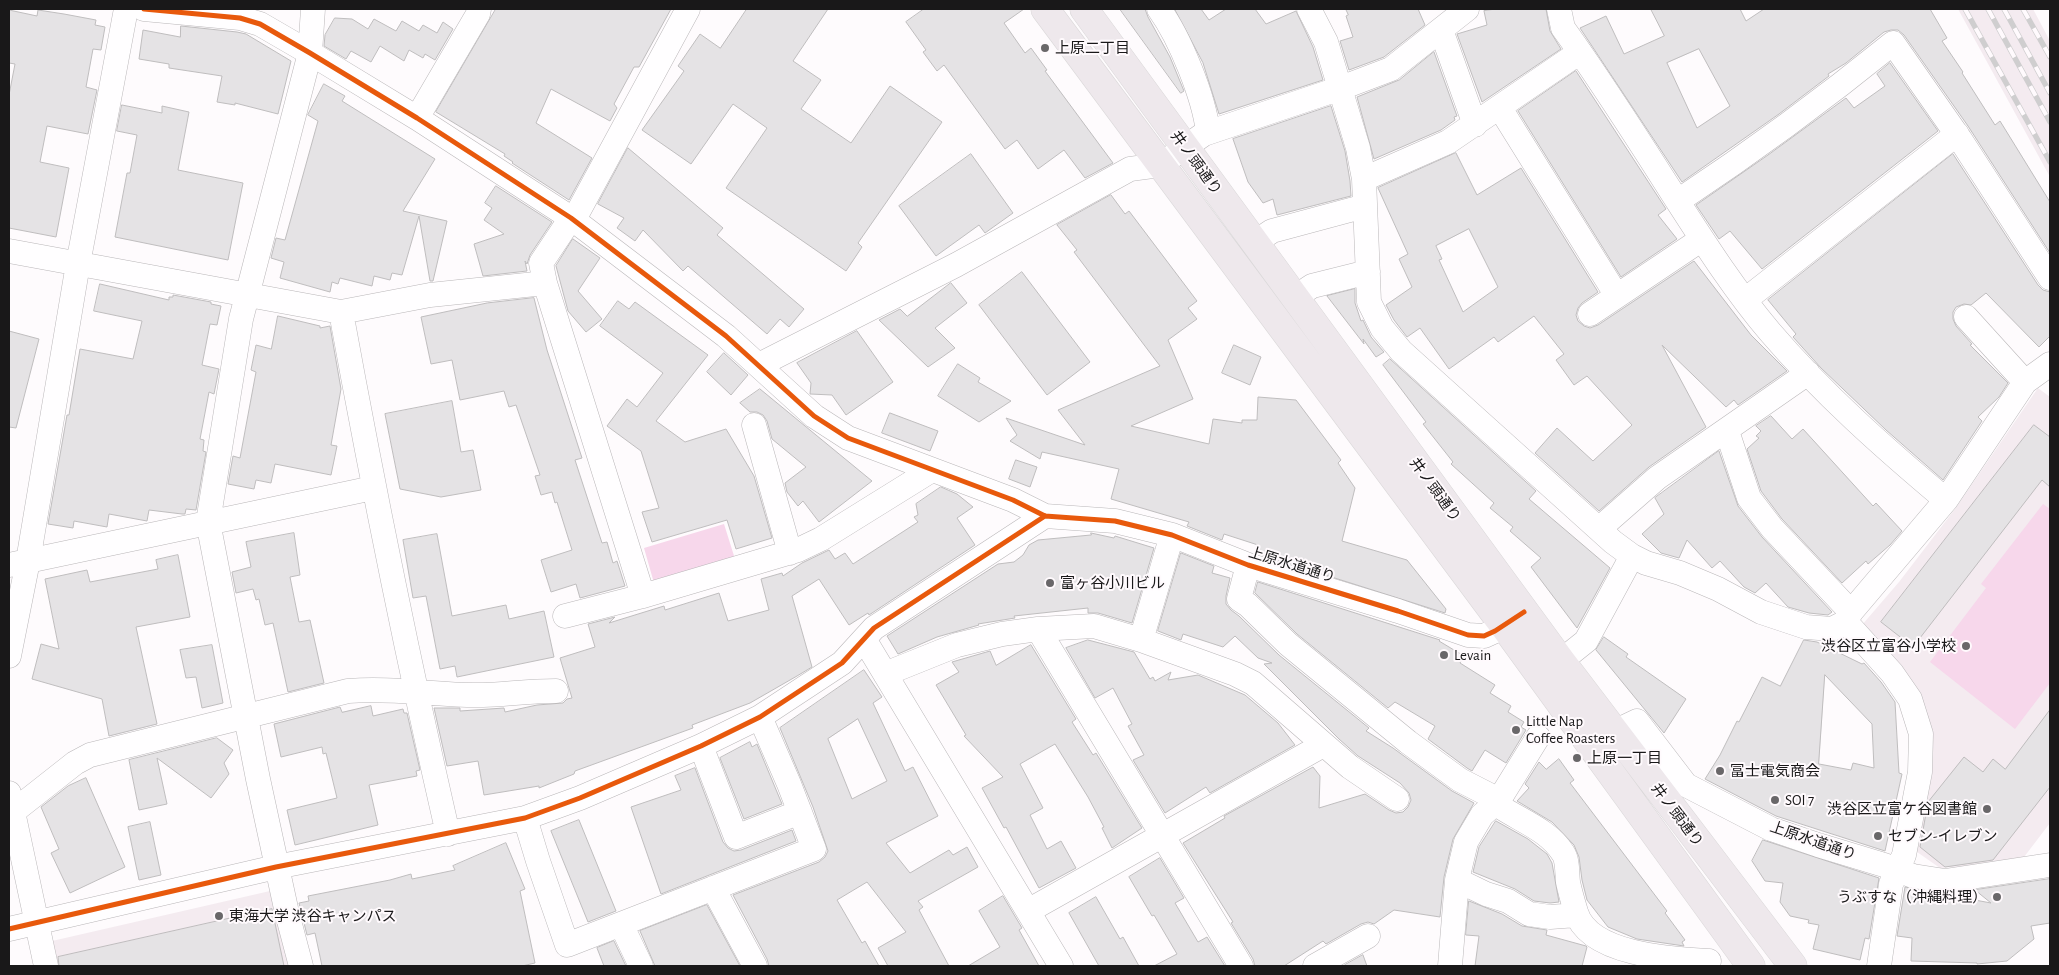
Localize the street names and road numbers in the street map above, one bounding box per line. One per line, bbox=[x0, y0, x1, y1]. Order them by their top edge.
street label: 井ノ頭通り bbox=[1167, 127, 1225, 199]
street label: 井ノ頭通り bbox=[1406, 454, 1464, 526]
street label: 上原水道通り bbox=[1246, 543, 1338, 587]
street label: 井ノ頭通り bbox=[1647, 780, 1707, 850]
street label: 上原水道通り bbox=[1768, 818, 1858, 864]

